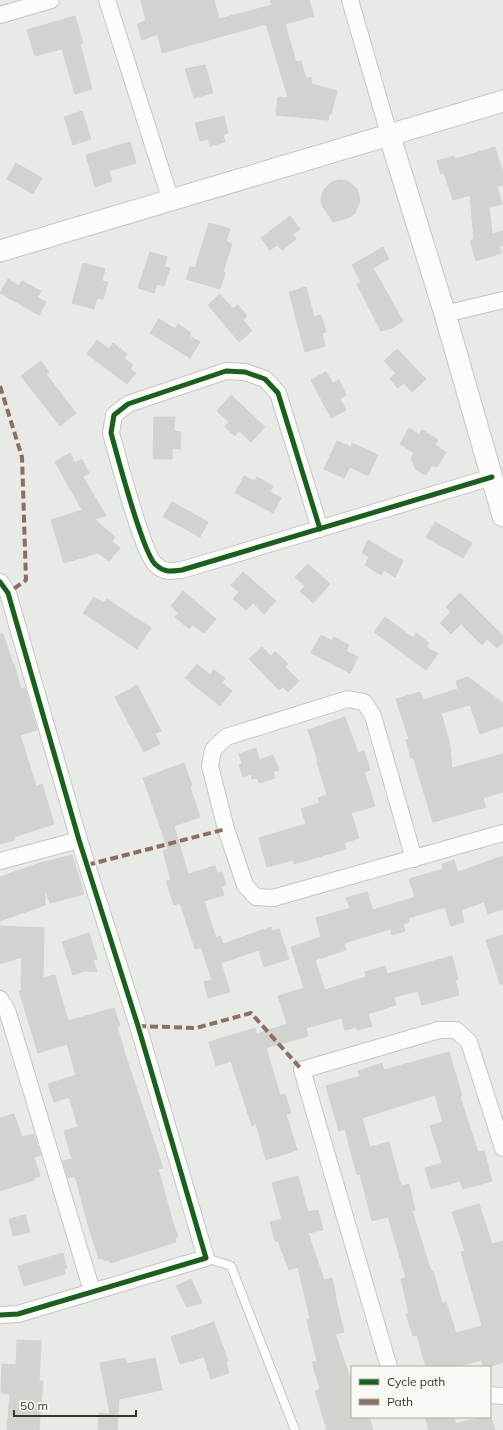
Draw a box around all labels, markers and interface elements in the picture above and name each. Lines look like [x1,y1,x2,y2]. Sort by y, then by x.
legend [351,1366,491,1418]
text: Cycle path [387,1374,445,1389]
scale bar [14,1392,136,1418]
text: Path [387,1394,413,1409]
text: 50 m [20,1398,48,1413]

